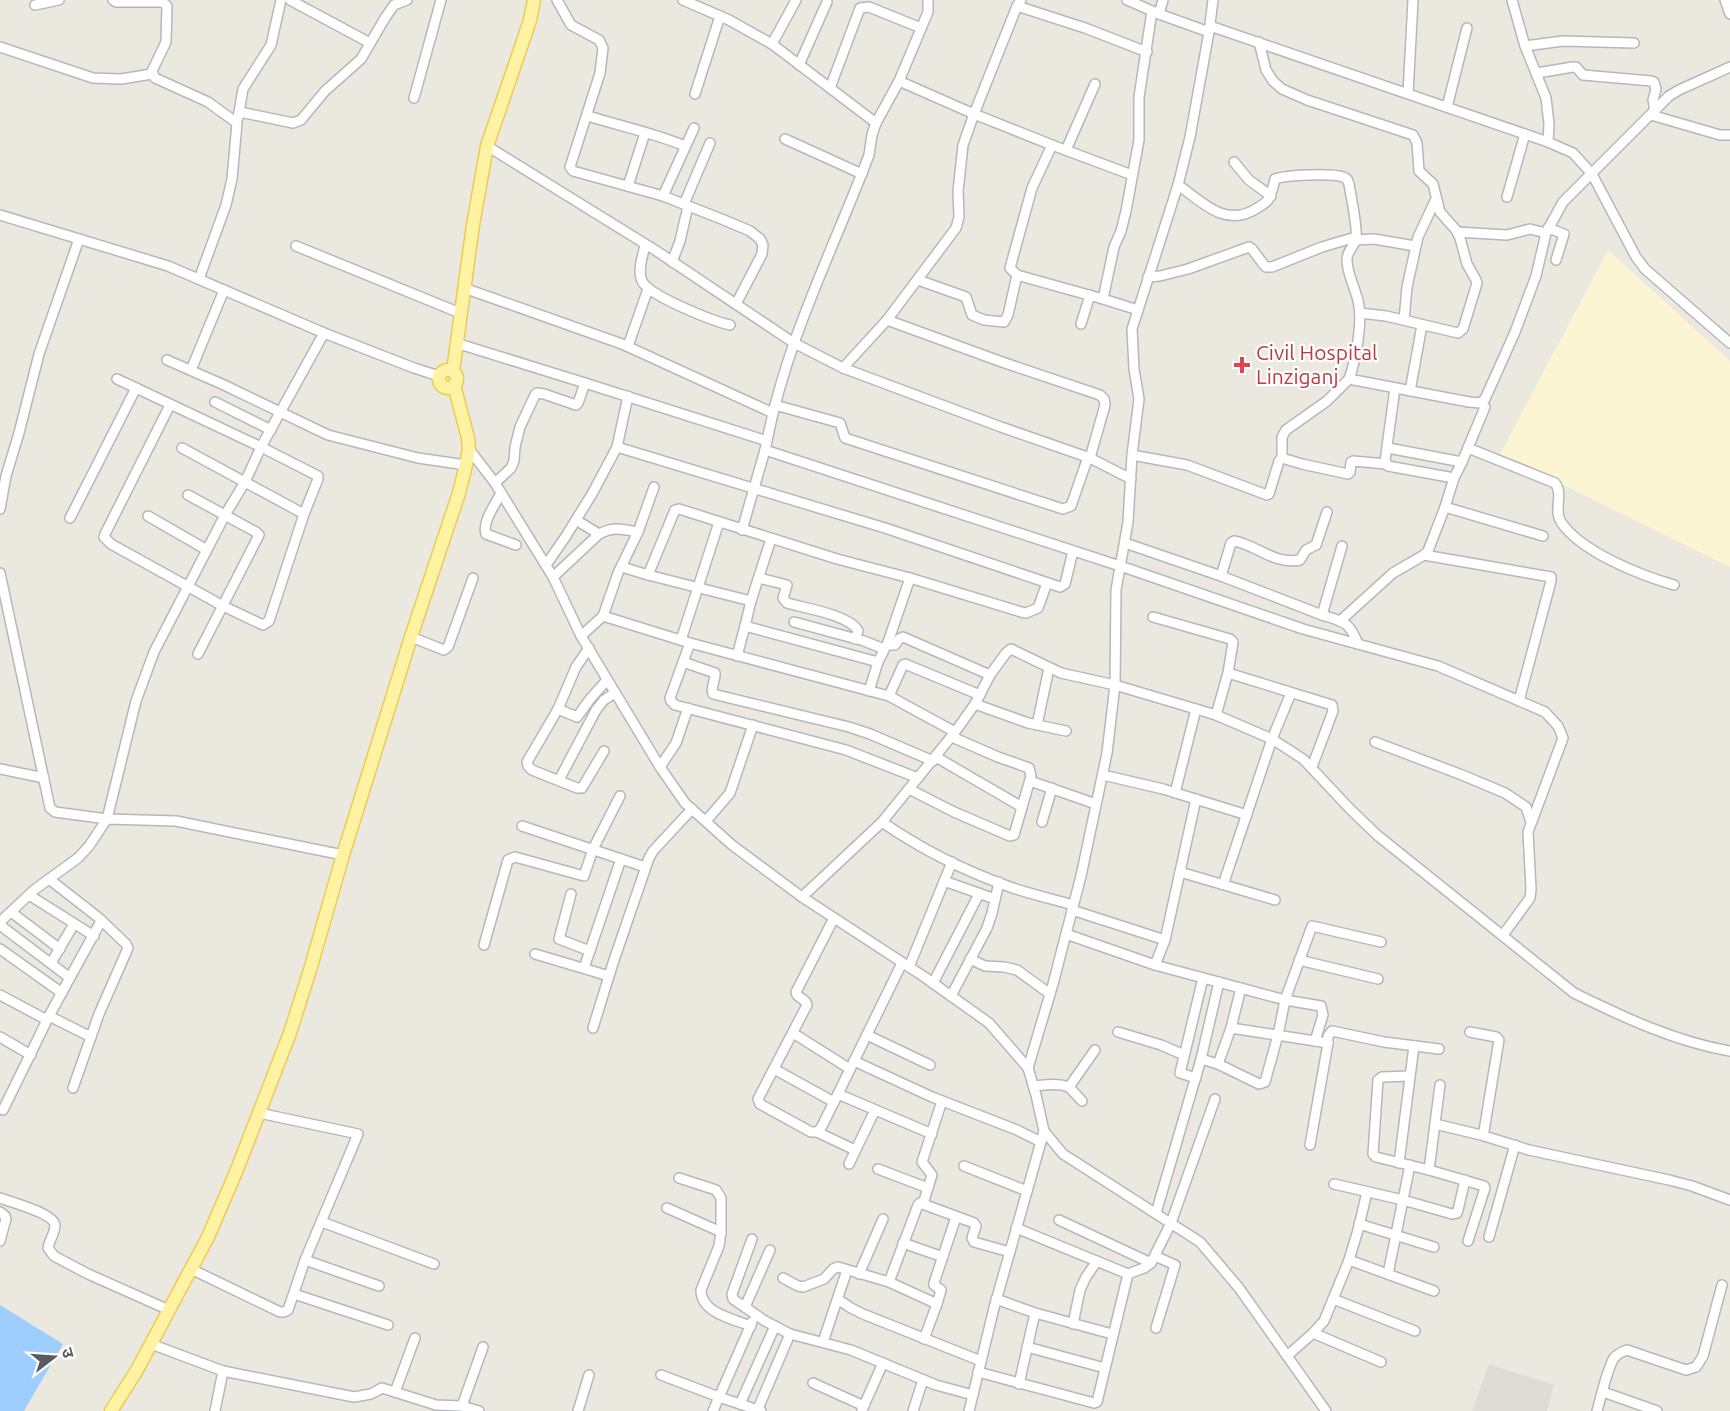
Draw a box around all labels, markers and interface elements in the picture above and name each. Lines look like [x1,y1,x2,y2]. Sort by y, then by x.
place label: Civil Hospital Linziganj [1256,340,1378,388]
marker: Civil Hospital Linziganj [1233,356,1251,374]
north arrow [24,1327,84,1387]
text: उ [58,1346,79,1360]

